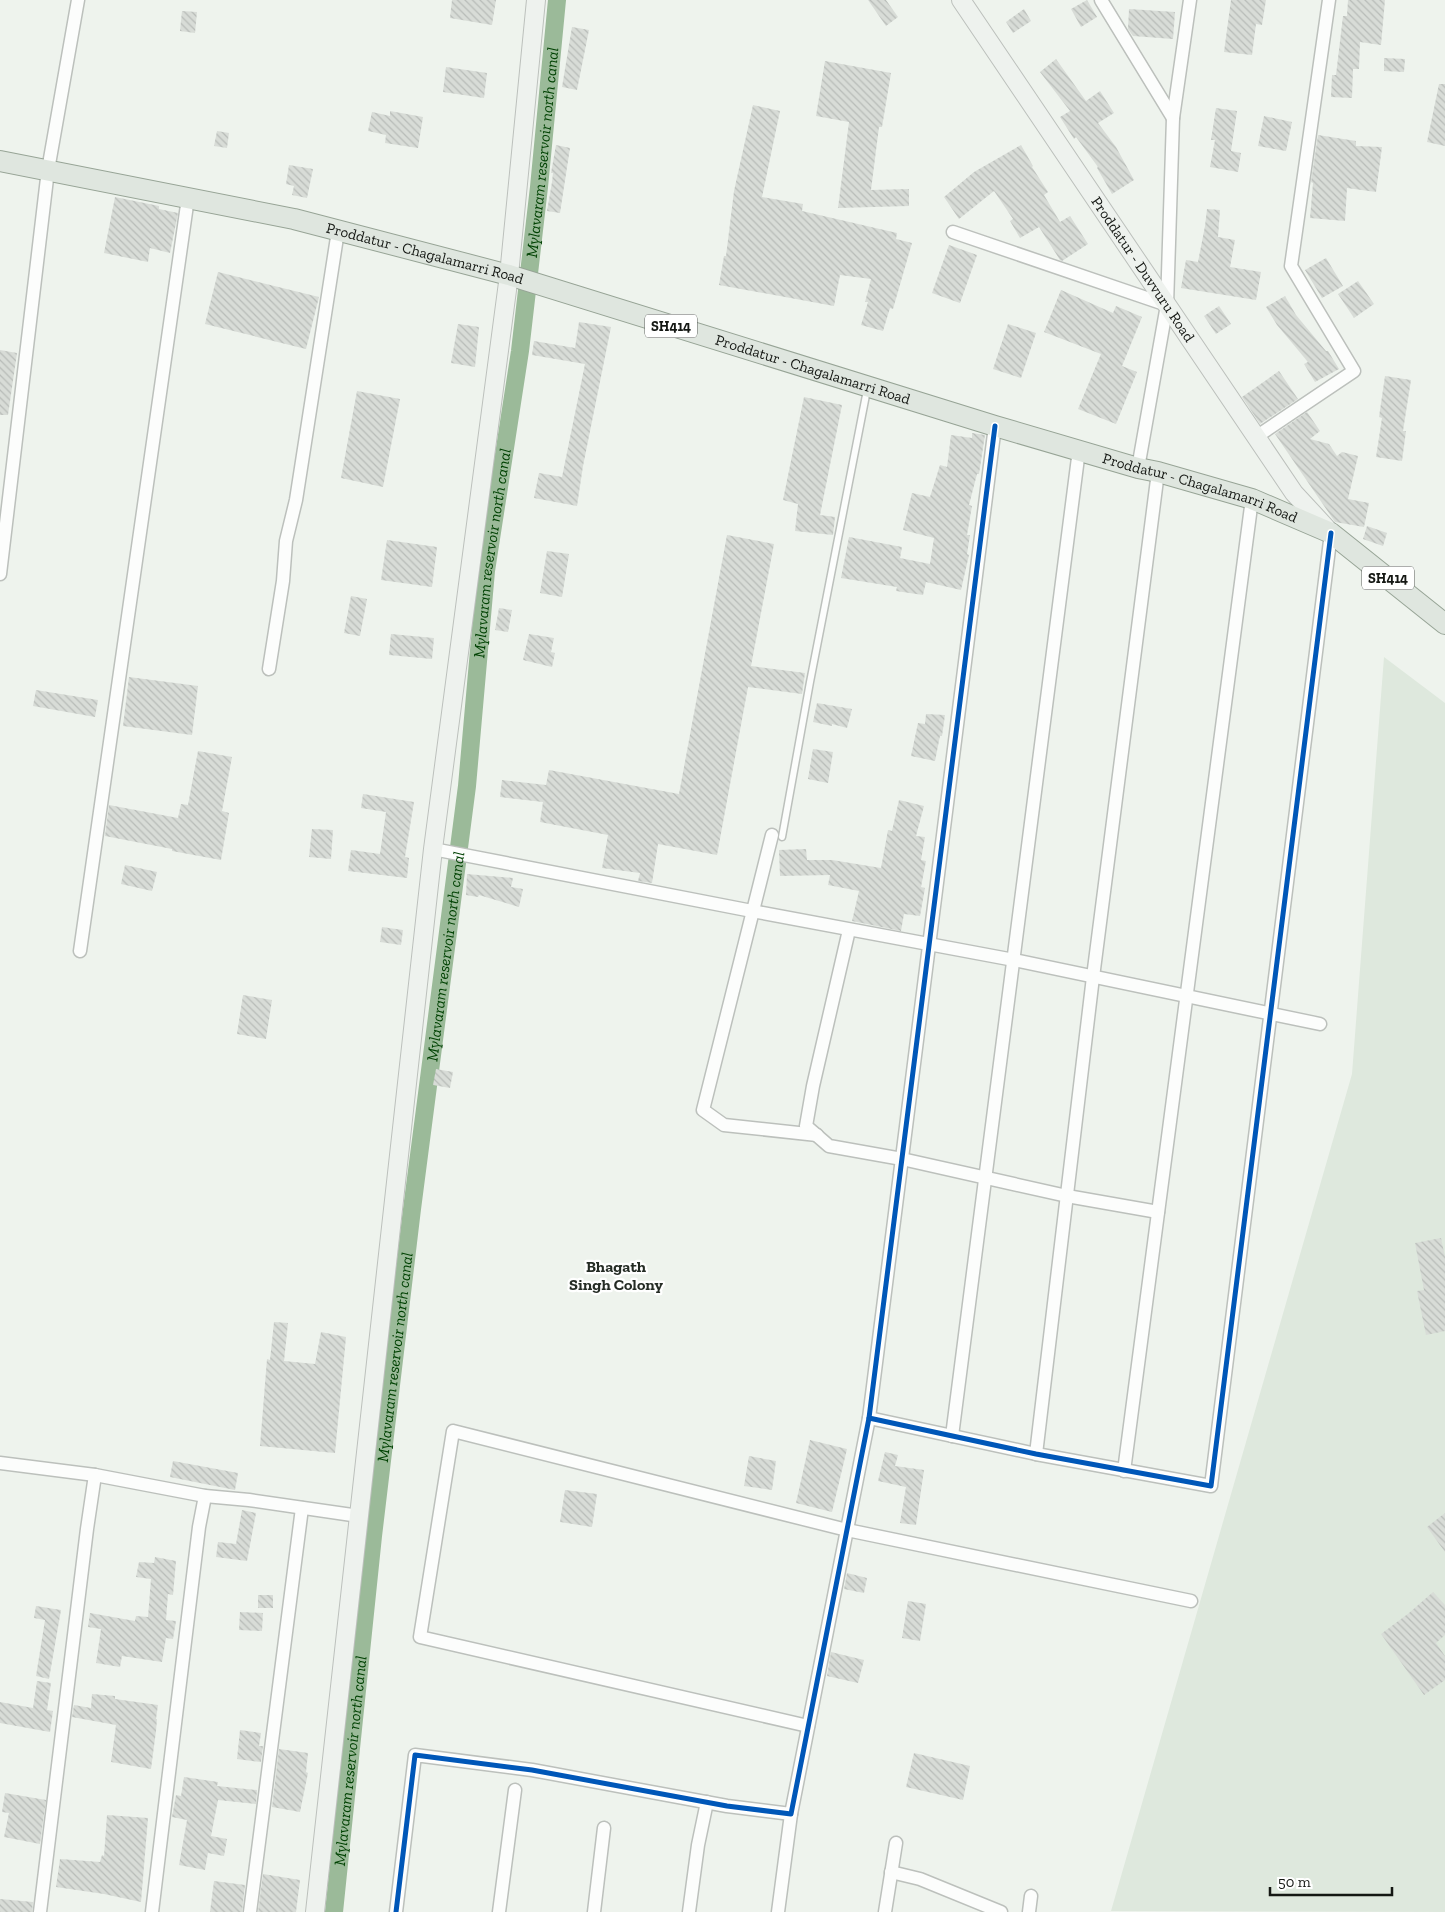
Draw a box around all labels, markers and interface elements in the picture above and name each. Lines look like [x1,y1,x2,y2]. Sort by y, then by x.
water label: Mylavaram reservoir north canal [522,46,562,259]
street label: Proddatur - Duvvuru Road [1087,193,1199,346]
street label: Proddatur - Chagalamarri Road [324,219,527,288]
road number: SH414 [645,314,697,338]
street label: Proddatur - Chagalamarri Road [713,331,913,408]
water label: Mylavaram reservoir north canal [469,447,515,659]
street label: Proddatur - Chagalamarri Road [1100,449,1301,527]
road number: SH414 [1362,566,1414,590]
water label: Mylavaram reservoir north canal [422,850,468,1062]
water label: Mylavaram reservoir north canal [373,1251,417,1463]
district label: Bhagath Singh Colony [569,1257,663,1294]
water label: Mylavaram reservoir north canal [330,1655,371,1867]
scale bar [1270,1864,1392,1896]
text: 50 m [1278,1873,1311,1891]

